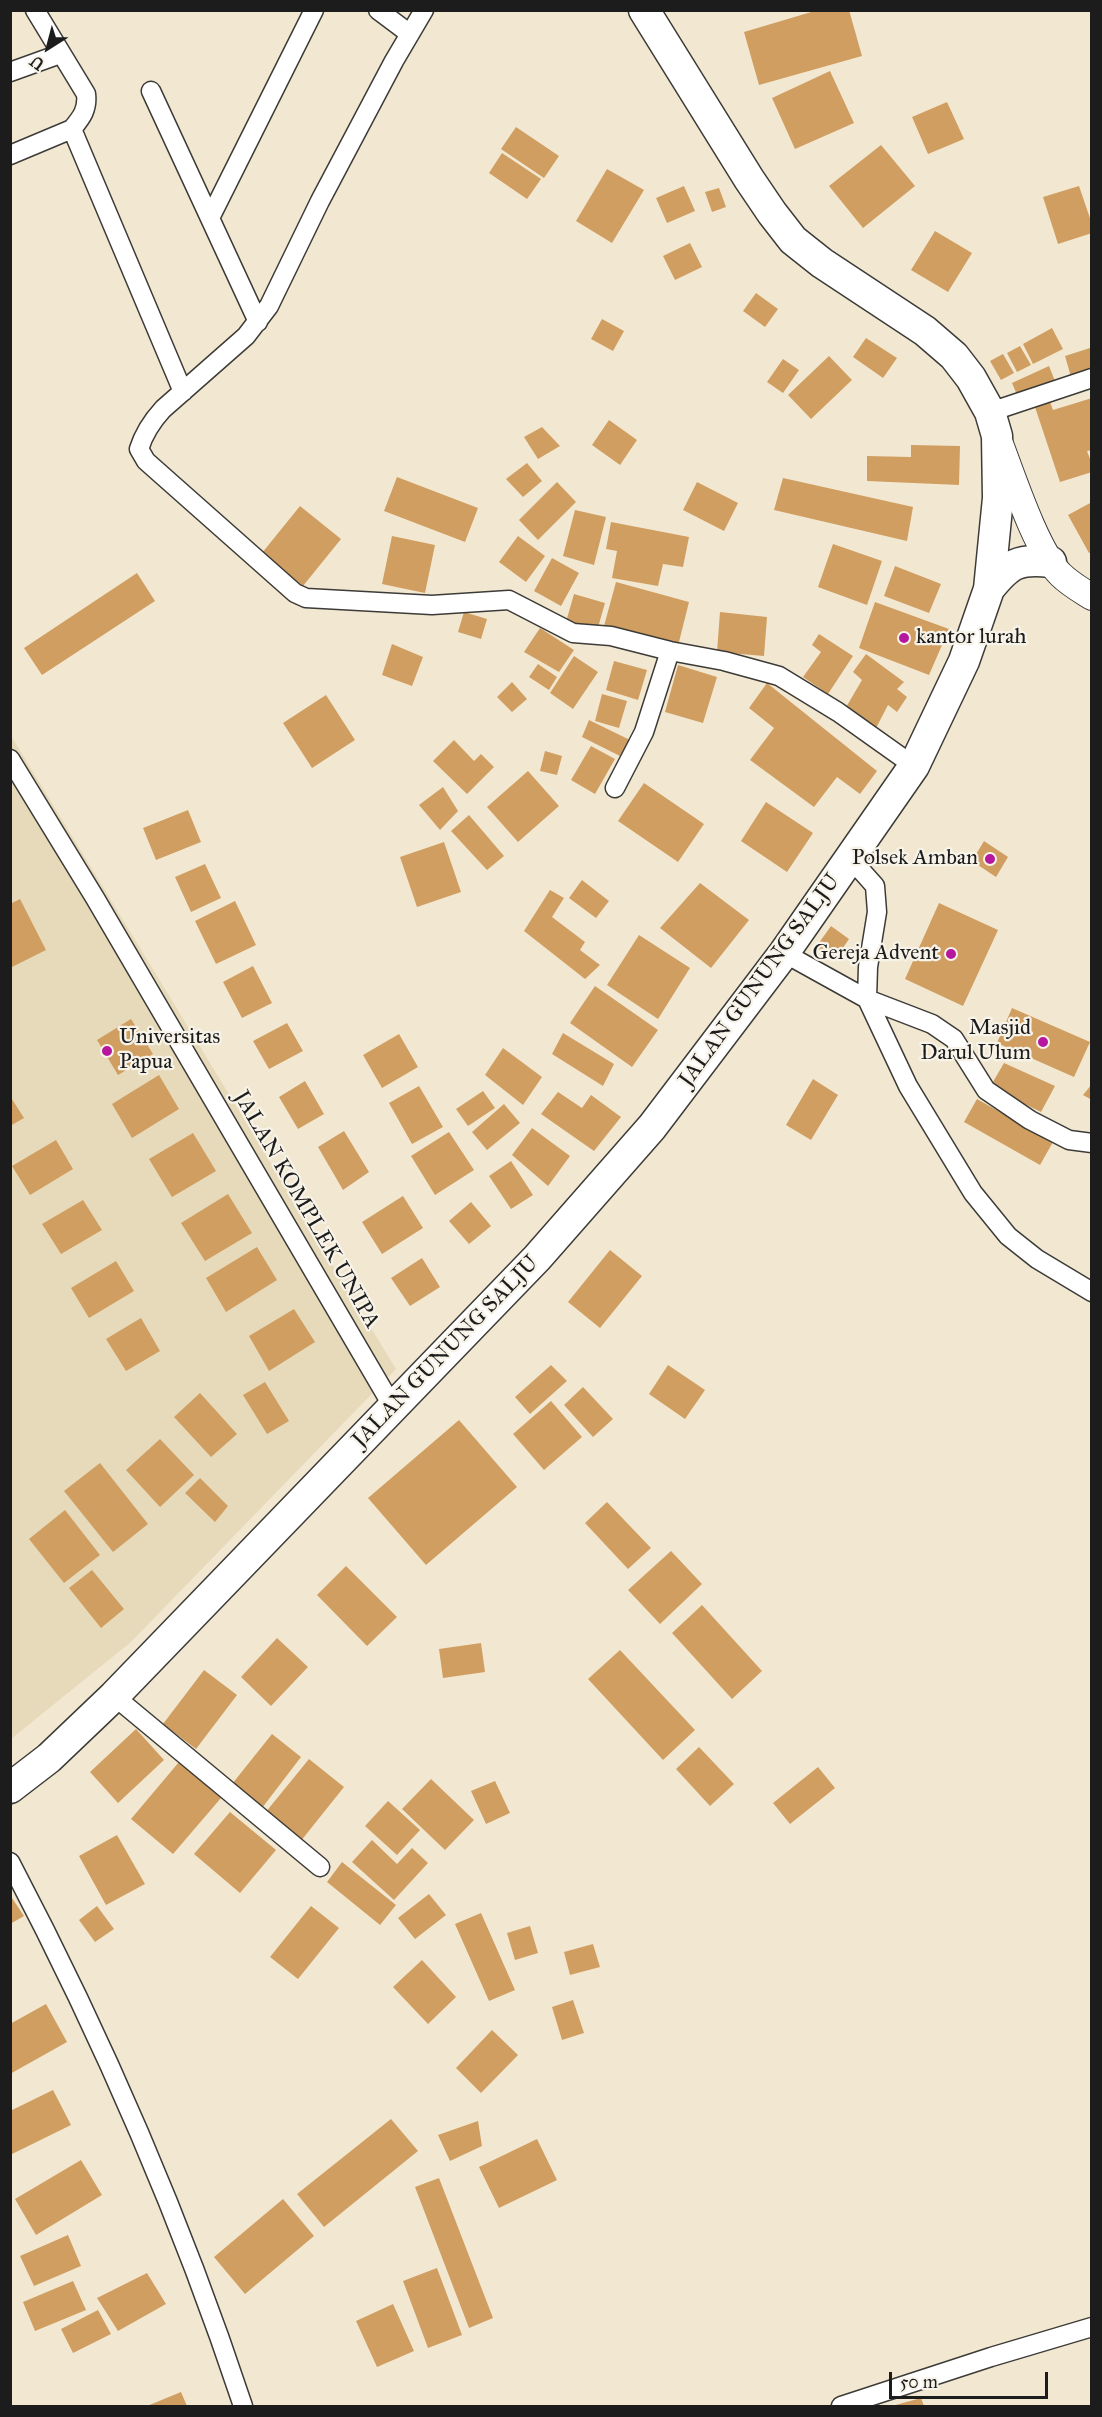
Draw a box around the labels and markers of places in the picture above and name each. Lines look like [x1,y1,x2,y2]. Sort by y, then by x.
place label: kantor lurah [916,625,1027,651]
marker: kantor lurah [897,631,911,645]
place label: Polsek Amban [852,846,978,872]
marker: Polsek Amban [983,852,997,866]
place label: Gereja Advent [812,941,939,967]
marker: Gereja Advent [944,947,958,961]
place label: Masjid Darul Ulum [920,1016,1031,1068]
place label: Universitas Papua [119,1025,220,1076]
marker: Masjid Darul Ulum [1036,1035,1050,1049]
marker: Universitas Papua [100,1044,114,1058]

